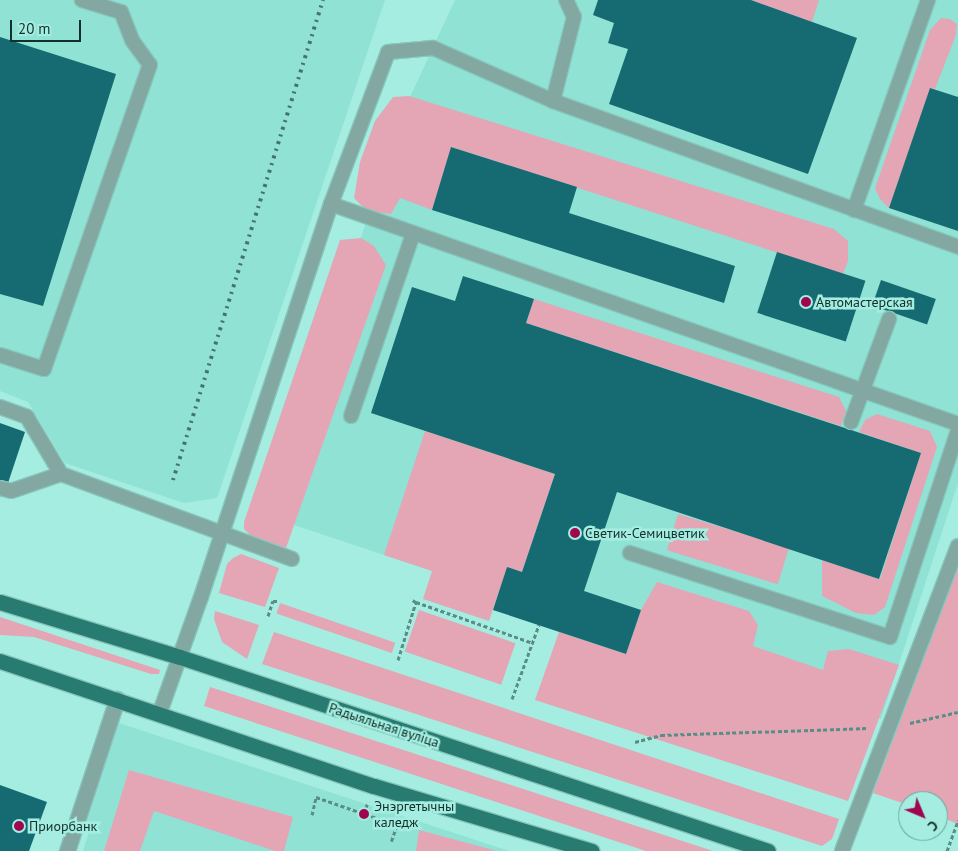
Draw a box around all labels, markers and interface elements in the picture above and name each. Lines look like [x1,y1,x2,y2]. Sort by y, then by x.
scale bar [12,10,84,42]
text: 20 m [18,19,51,38]
place label: Автомастерская [816,294,913,310]
marker: Автомастерская [800,296,812,308]
place label: Светик-Семицветик [585,525,705,541]
marker: Светик-Семицветик [569,527,581,539]
street label: Радыяльная вуліца [327,699,441,751]
north arrow [898,791,948,841]
place label: Энэргетычны каледж [374,798,454,830]
marker: Энэргетычны каледж [358,808,370,820]
text: С [924,817,942,835]
place label: Приорбанк [29,818,97,834]
marker: Приорбанк [13,820,25,832]

